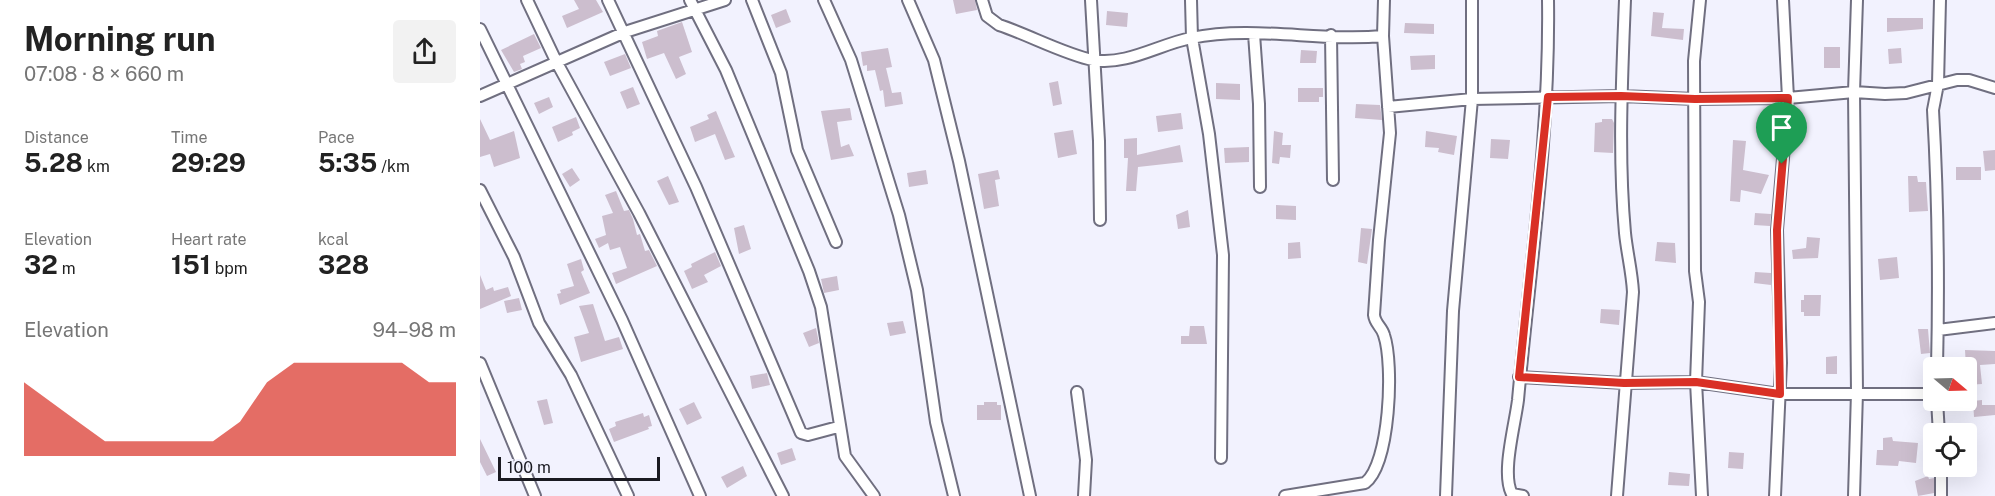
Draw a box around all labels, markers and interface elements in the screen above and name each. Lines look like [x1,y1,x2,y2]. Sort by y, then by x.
text: Morning run [24,20,216,58]
button: share [393,20,456,83]
text: 07:08 · 8 × 660 m [24,62,184,86]
pin [1756,102,1807,164]
icon: arrive [1765,111,1798,144]
text: Distance [24,128,89,147]
text: Time [171,128,207,147]
text: Pace [318,128,355,147]
text: 5.28 [24,147,83,178]
text: 29:29 [171,147,246,178]
text: 5:35 [318,147,377,178]
text: km [83,157,110,176]
text: /km [377,157,410,176]
text: Elevation [24,230,92,249]
text: Heart rate [171,230,247,249]
text: kcal [318,230,349,249]
text: 32 [24,249,58,280]
text: 151 [171,249,211,280]
text: 328 [318,249,369,280]
text: m [58,259,76,278]
text: bpm [211,259,248,278]
text: Elevation [24,318,109,342]
text: 94–98 m [372,318,456,342]
north arrow [1923,357,1977,411]
map controls [1923,357,1977,477]
button: locate [1923,423,1977,477]
scale bar [498,454,660,482]
text: 100 m [507,458,551,477]

